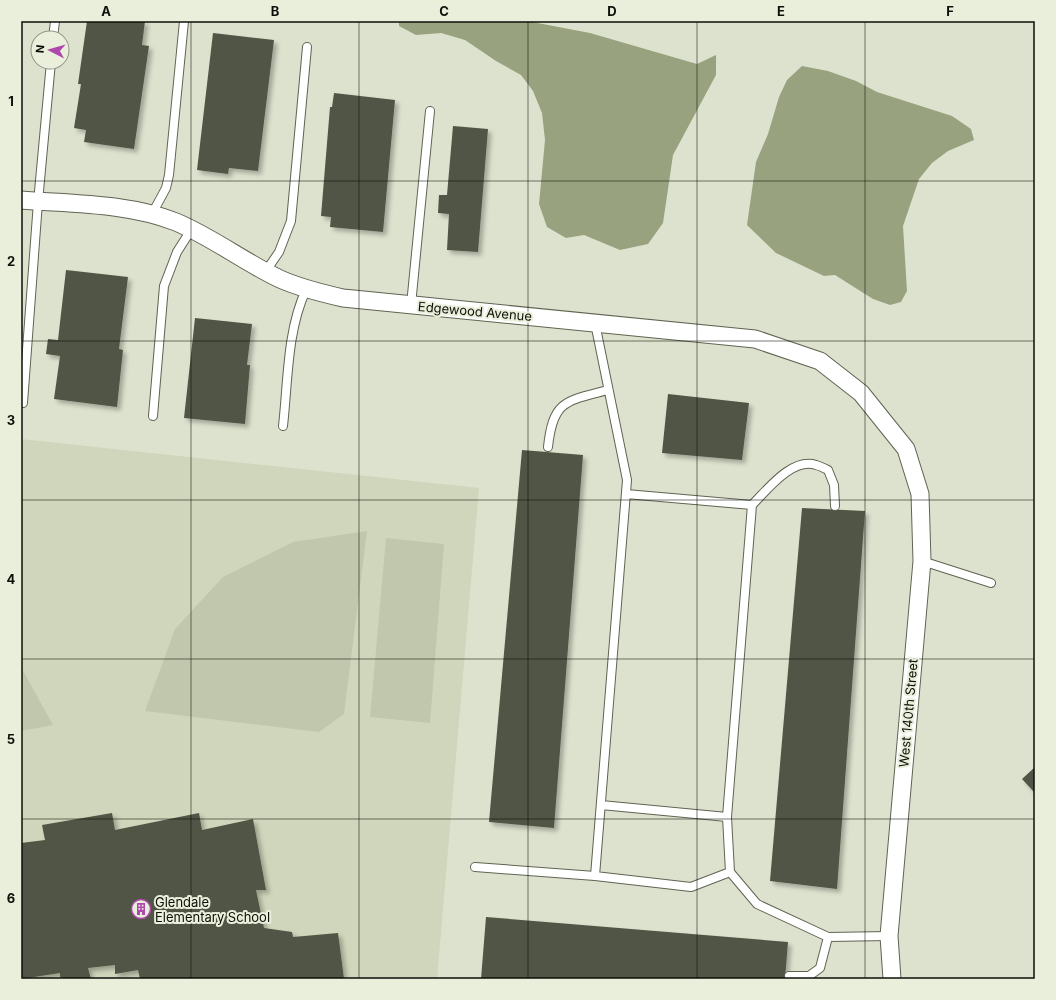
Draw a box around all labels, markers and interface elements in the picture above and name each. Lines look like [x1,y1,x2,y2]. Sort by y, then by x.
text: A [101,3,111,19]
text: B [271,3,280,19]
text: C [439,3,449,19]
text: D [607,3,617,19]
text: E [777,3,785,19]
text: F [946,3,954,19]
north arrow [30,30,70,70]
text: N [33,44,47,54]
text: 1 [8,93,14,109]
text: 2 [7,253,15,269]
street label: Edgewood Avenue [417,298,533,324]
text: 3 [7,412,15,428]
text: 4 [7,571,16,587]
street label: West 140th Street [895,658,921,768]
text: 5 [7,731,15,747]
text: 6 [7,890,15,906]
place label: Glendale Elementary School [155,894,270,925]
building icon: Glendale Elementary School [130,898,152,920]

